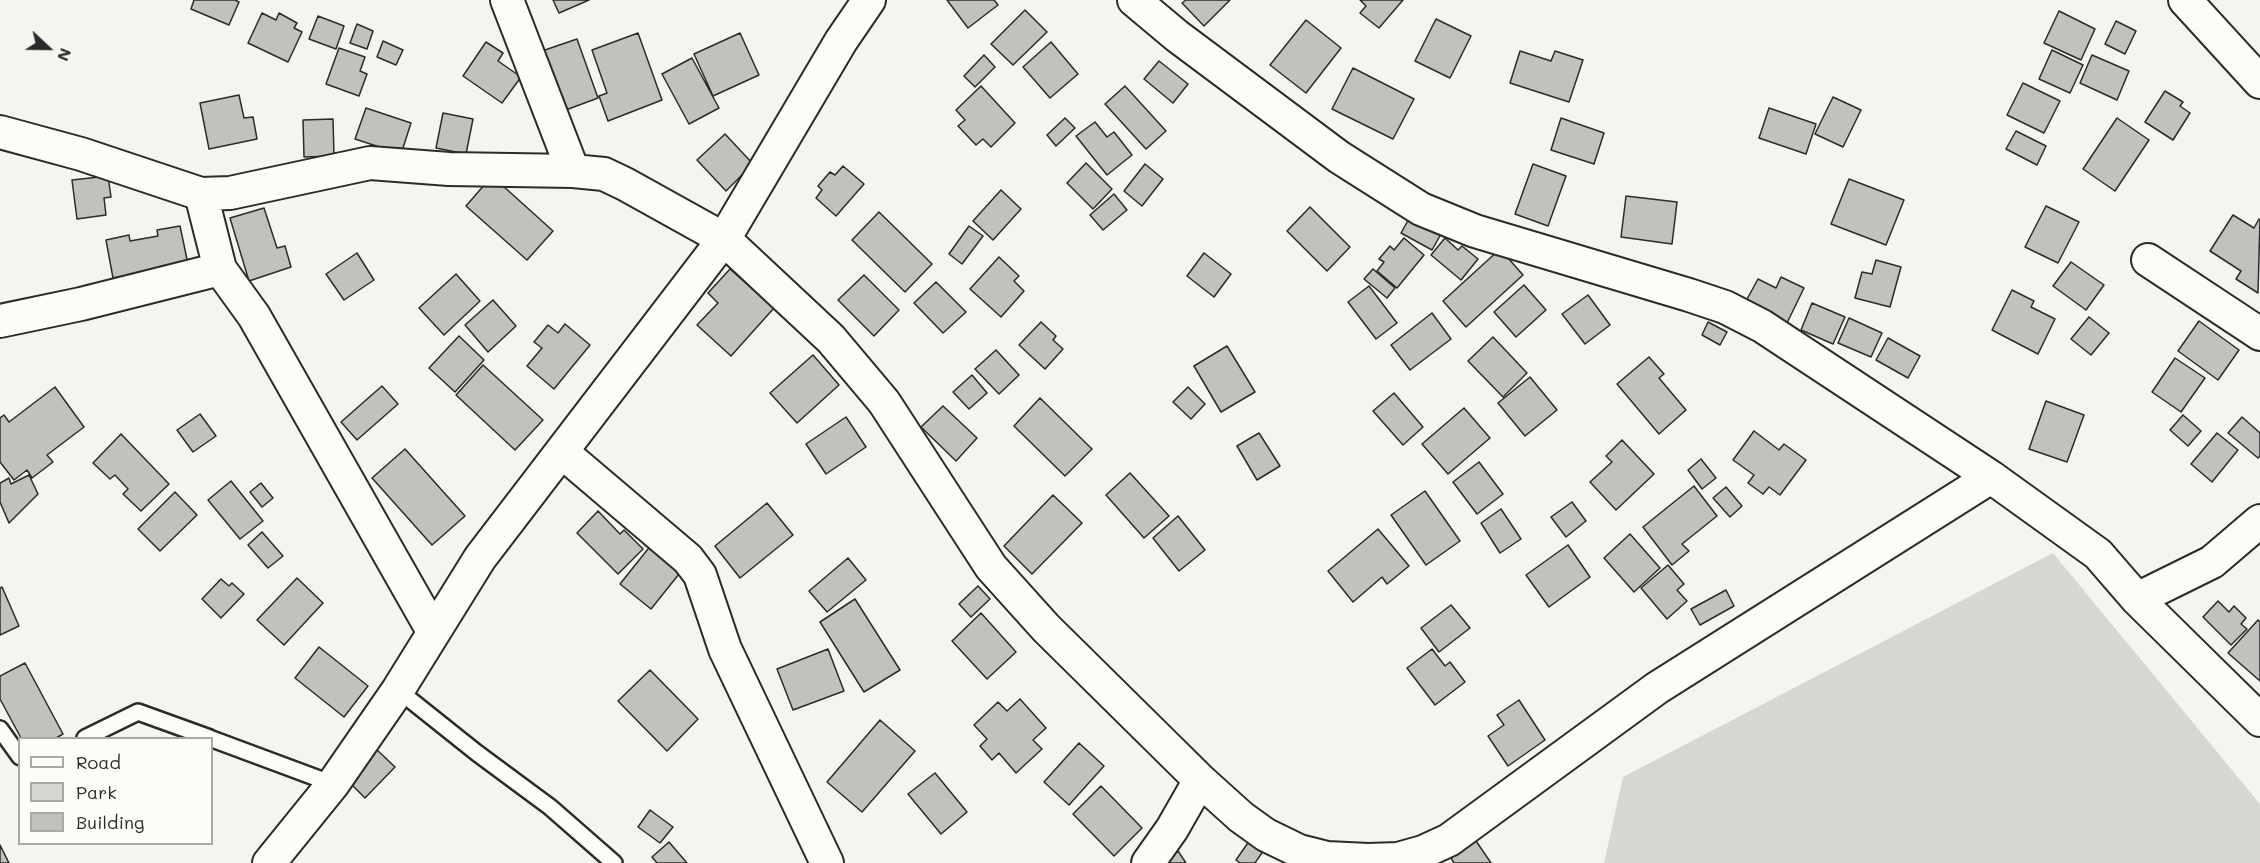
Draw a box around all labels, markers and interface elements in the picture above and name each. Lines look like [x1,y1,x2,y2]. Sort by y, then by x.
north arrow [18,18,78,78]
text: N [53,45,77,64]
legend [18,737,213,845]
text: Road [76,750,121,774]
text: Park [76,780,117,804]
text: Building [76,810,144,834]

